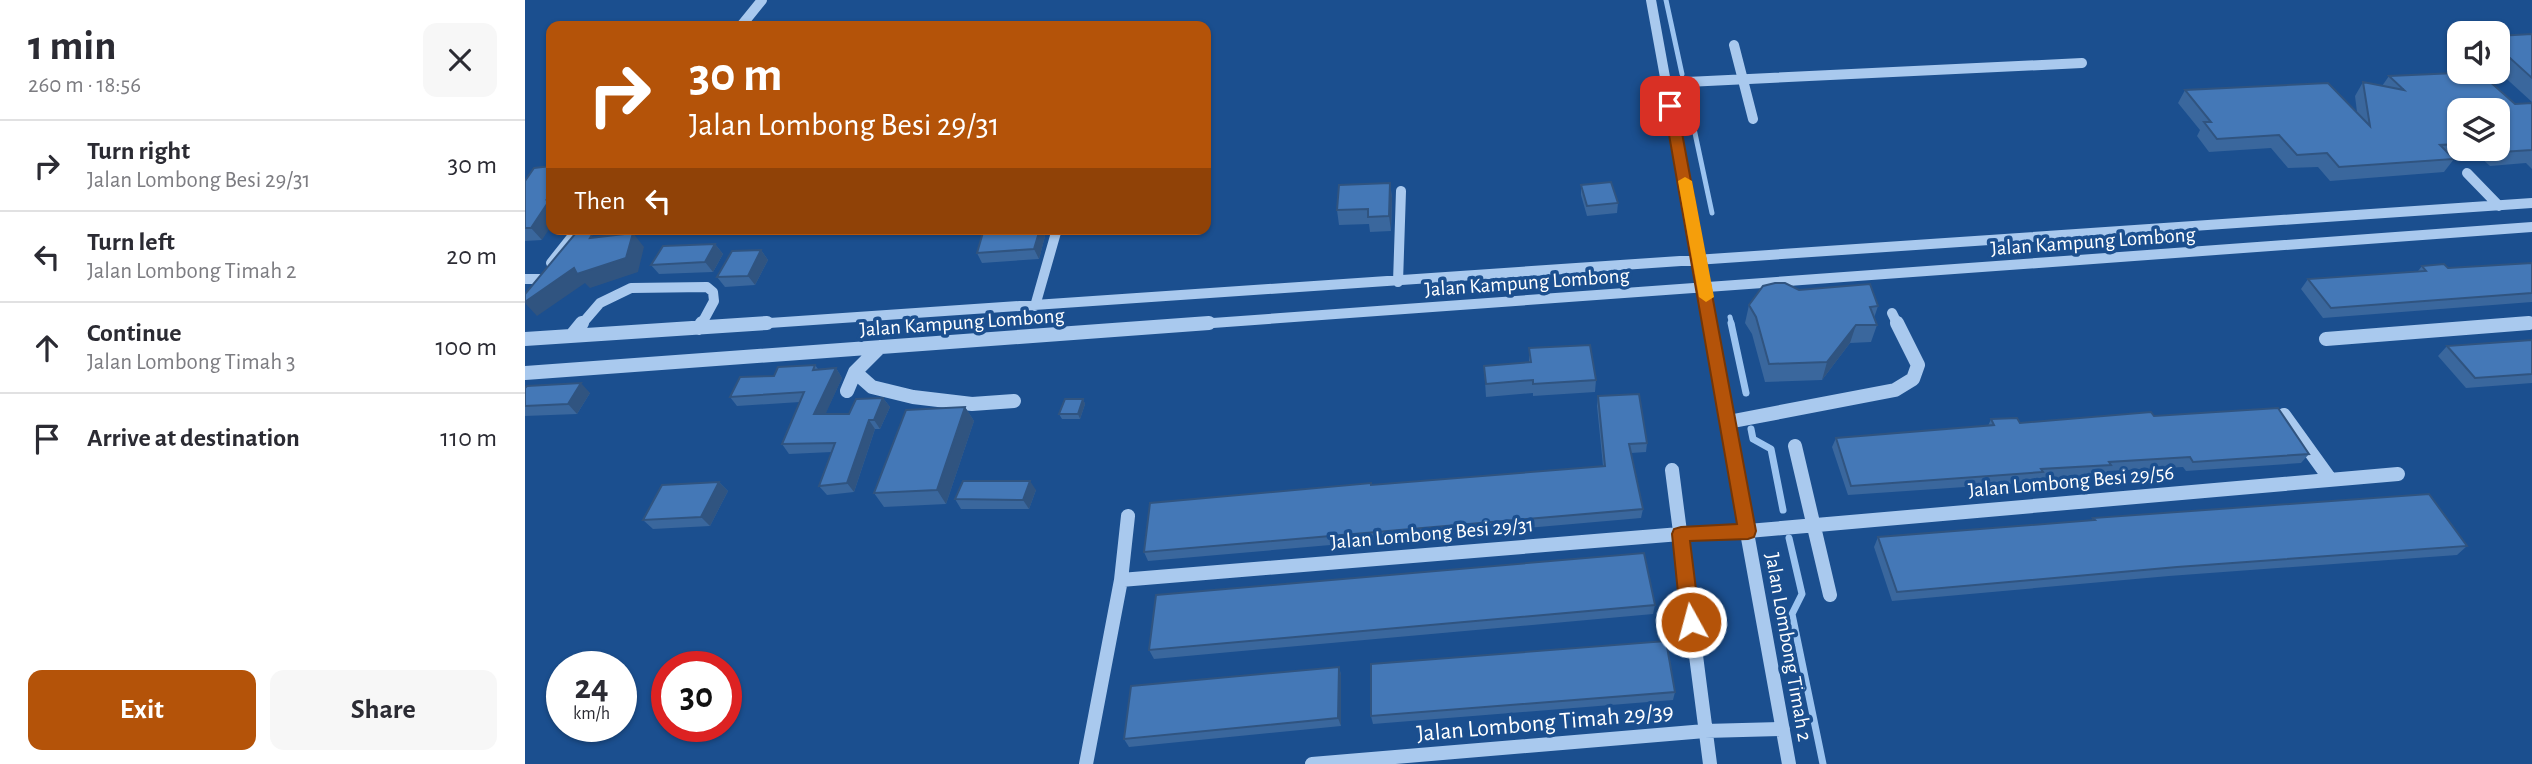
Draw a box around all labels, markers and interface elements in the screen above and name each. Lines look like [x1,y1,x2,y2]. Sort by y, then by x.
map controls [2447,21,2510,161]
button: sound [2447,21,2510,84]
button: close [423,23,497,97]
text: 1 min [28,25,117,67]
icon: right [574,49,665,140]
text: 30 m [689,51,783,100]
text: 260 m · 18:56 [28,74,141,97]
pin [1640,76,1700,136]
icon: arrive [1651,87,1689,125]
button: layers [2447,98,2510,161]
text: Jalan Lombong Besi 29/31 [689,109,1000,141]
text: Turn right [87,138,190,164]
icon: right [28,147,66,185]
text: 30 m [447,152,497,178]
text: Jalan Lombong Besi 29/31 [87,169,310,192]
icon: left [639,182,677,220]
text: Then [574,188,625,214]
street label: Jalan Kampung Lombong [1990,224,2197,259]
text: Turn left [87,229,175,255]
icon: left [28,238,66,276]
text: 20 m [446,243,497,269]
text: Jalan Lombong Timah 2 [87,260,297,283]
street label: Jalan Kampung Lombong [1424,265,1631,300]
street label: Jalan Kampung Lombong [859,305,1066,340]
text: Continue [87,320,182,346]
icon: ahead [28,329,66,367]
text: 100 m [436,334,497,360]
text: Jalan Lombong Timah 3 [87,351,296,374]
icon: arrive [28,420,66,458]
text: Arrive at destination [87,425,300,451]
text: 110 m [440,425,497,451]
street label: Jalan Lombong Besi 29/56 [1967,462,2175,501]
street label: Jalan Lombong Besi 29/31 [1330,514,1535,553]
street label: Jalan Lombong Timah 2 [1762,551,1815,743]
position arrow [1654,585,1728,659]
speed limit sign: 30 [651,651,742,742]
button: Exit [28,670,256,750]
button: Share [270,670,497,750]
text: 24 [574,670,609,705]
street label: Jalan Lombong Timah 29/39 [1416,700,1675,746]
text: km/h [573,705,610,723]

